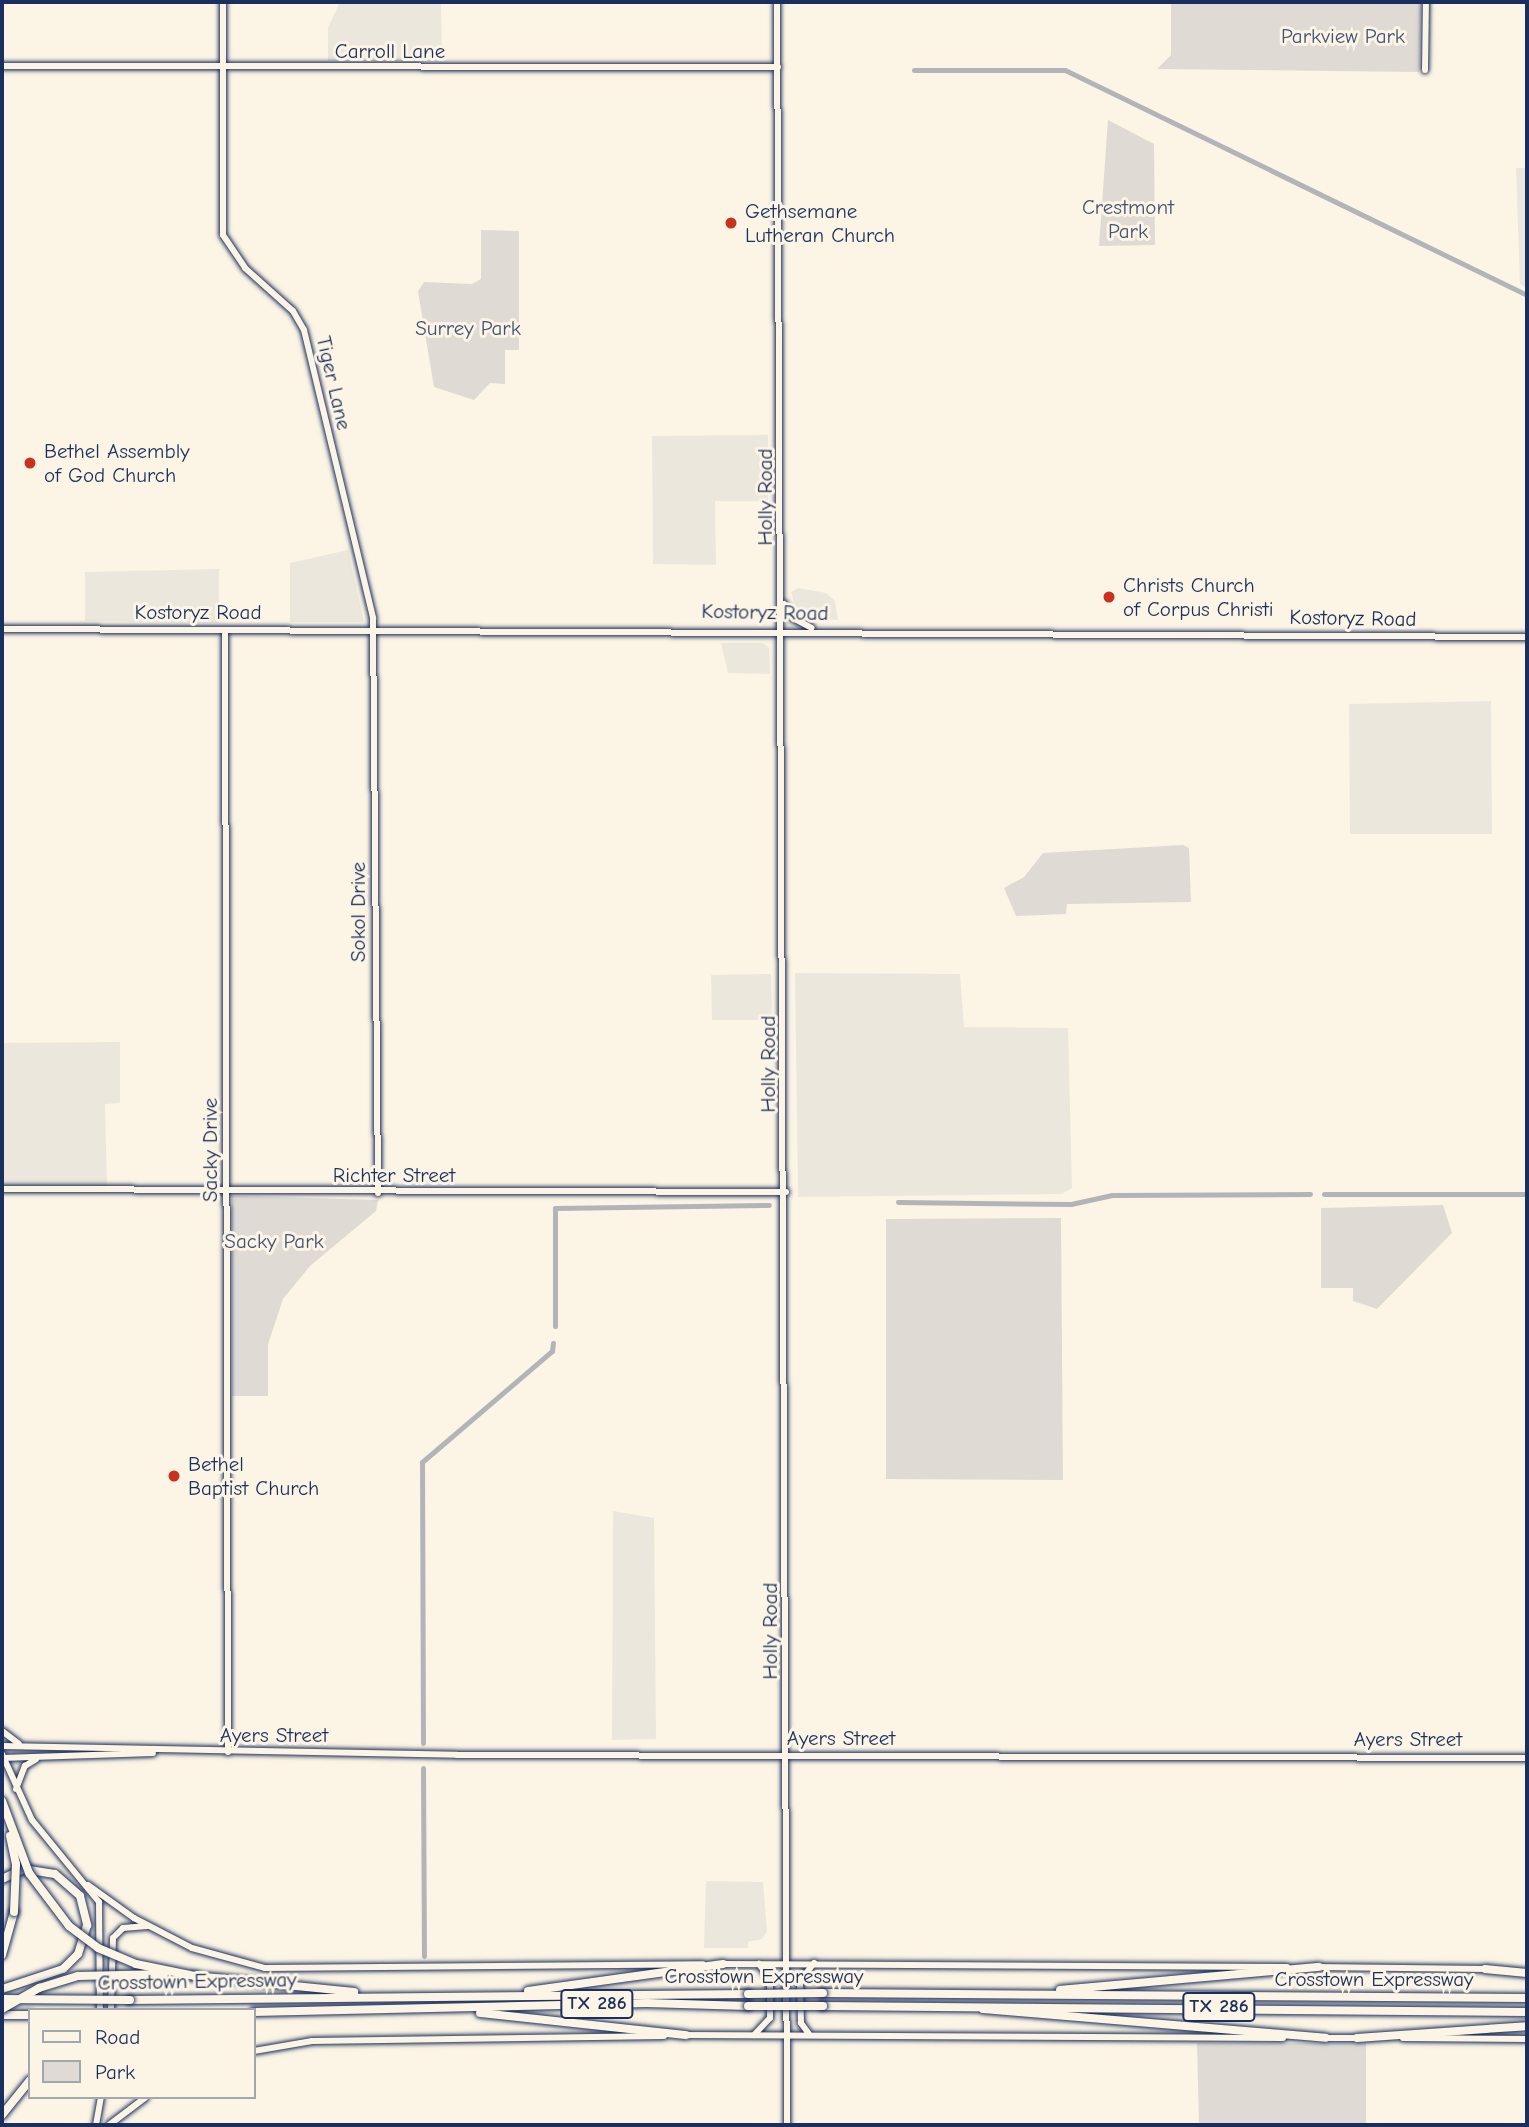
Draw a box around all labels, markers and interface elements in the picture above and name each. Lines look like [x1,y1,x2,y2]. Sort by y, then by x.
park label: Parkview Park [1281,23,1405,49]
street label: Carroll Lane [335,38,445,64]
park label: Crestmont Park [1082,194,1174,244]
place label: Gethsemane Lutheran Church [745,198,895,248]
marker: Gethsemane Lutheran Church [723,215,739,231]
park label: Surrey Park [415,315,521,341]
street label: Tiger Lane [311,333,357,433]
place label: Bethel Assembly of God Church [44,438,190,488]
street label: Holly Road [752,448,778,546]
marker: Bethel Assembly of God Church [22,455,38,471]
place label: Christs Church of Corpus Christi [1123,572,1274,622]
marker: Christs Church of Corpus Christi [1101,589,1117,605]
street label: Kostoryz Road [701,598,829,626]
street label: Kostoryz Road [134,599,262,625]
street label: Kostoryz Road [1289,604,1417,632]
street label: Sokol Drive [345,862,371,962]
street label: Holly Road [755,1015,781,1113]
street label: Sacky Drive [197,1098,223,1202]
street label: Richter Street [333,1162,455,1188]
park label: Sacky Park [224,1228,324,1254]
place label: Bethel Baptist Church [188,1451,319,1501]
marker: Bethel Baptist Church [166,1468,182,1484]
street label: Holly Road [757,1582,783,1680]
street label: Ayers Street [220,1722,328,1748]
street label: Ayers Street [787,1725,895,1751]
street label: Ayers Street [1354,1726,1462,1752]
street label: Crosstown Expressway [665,1963,863,1989]
street label: Crosstown Expressway [1275,1966,1473,1992]
street label: Crosstown Expressway [97,1967,297,1995]
road number: TX 286 [560,1988,634,2020]
road number: TX 286 [1182,1992,1256,2022]
legend [28,2008,256,2099]
text: Road [95,2025,140,2049]
text: Park [95,2060,135,2084]

